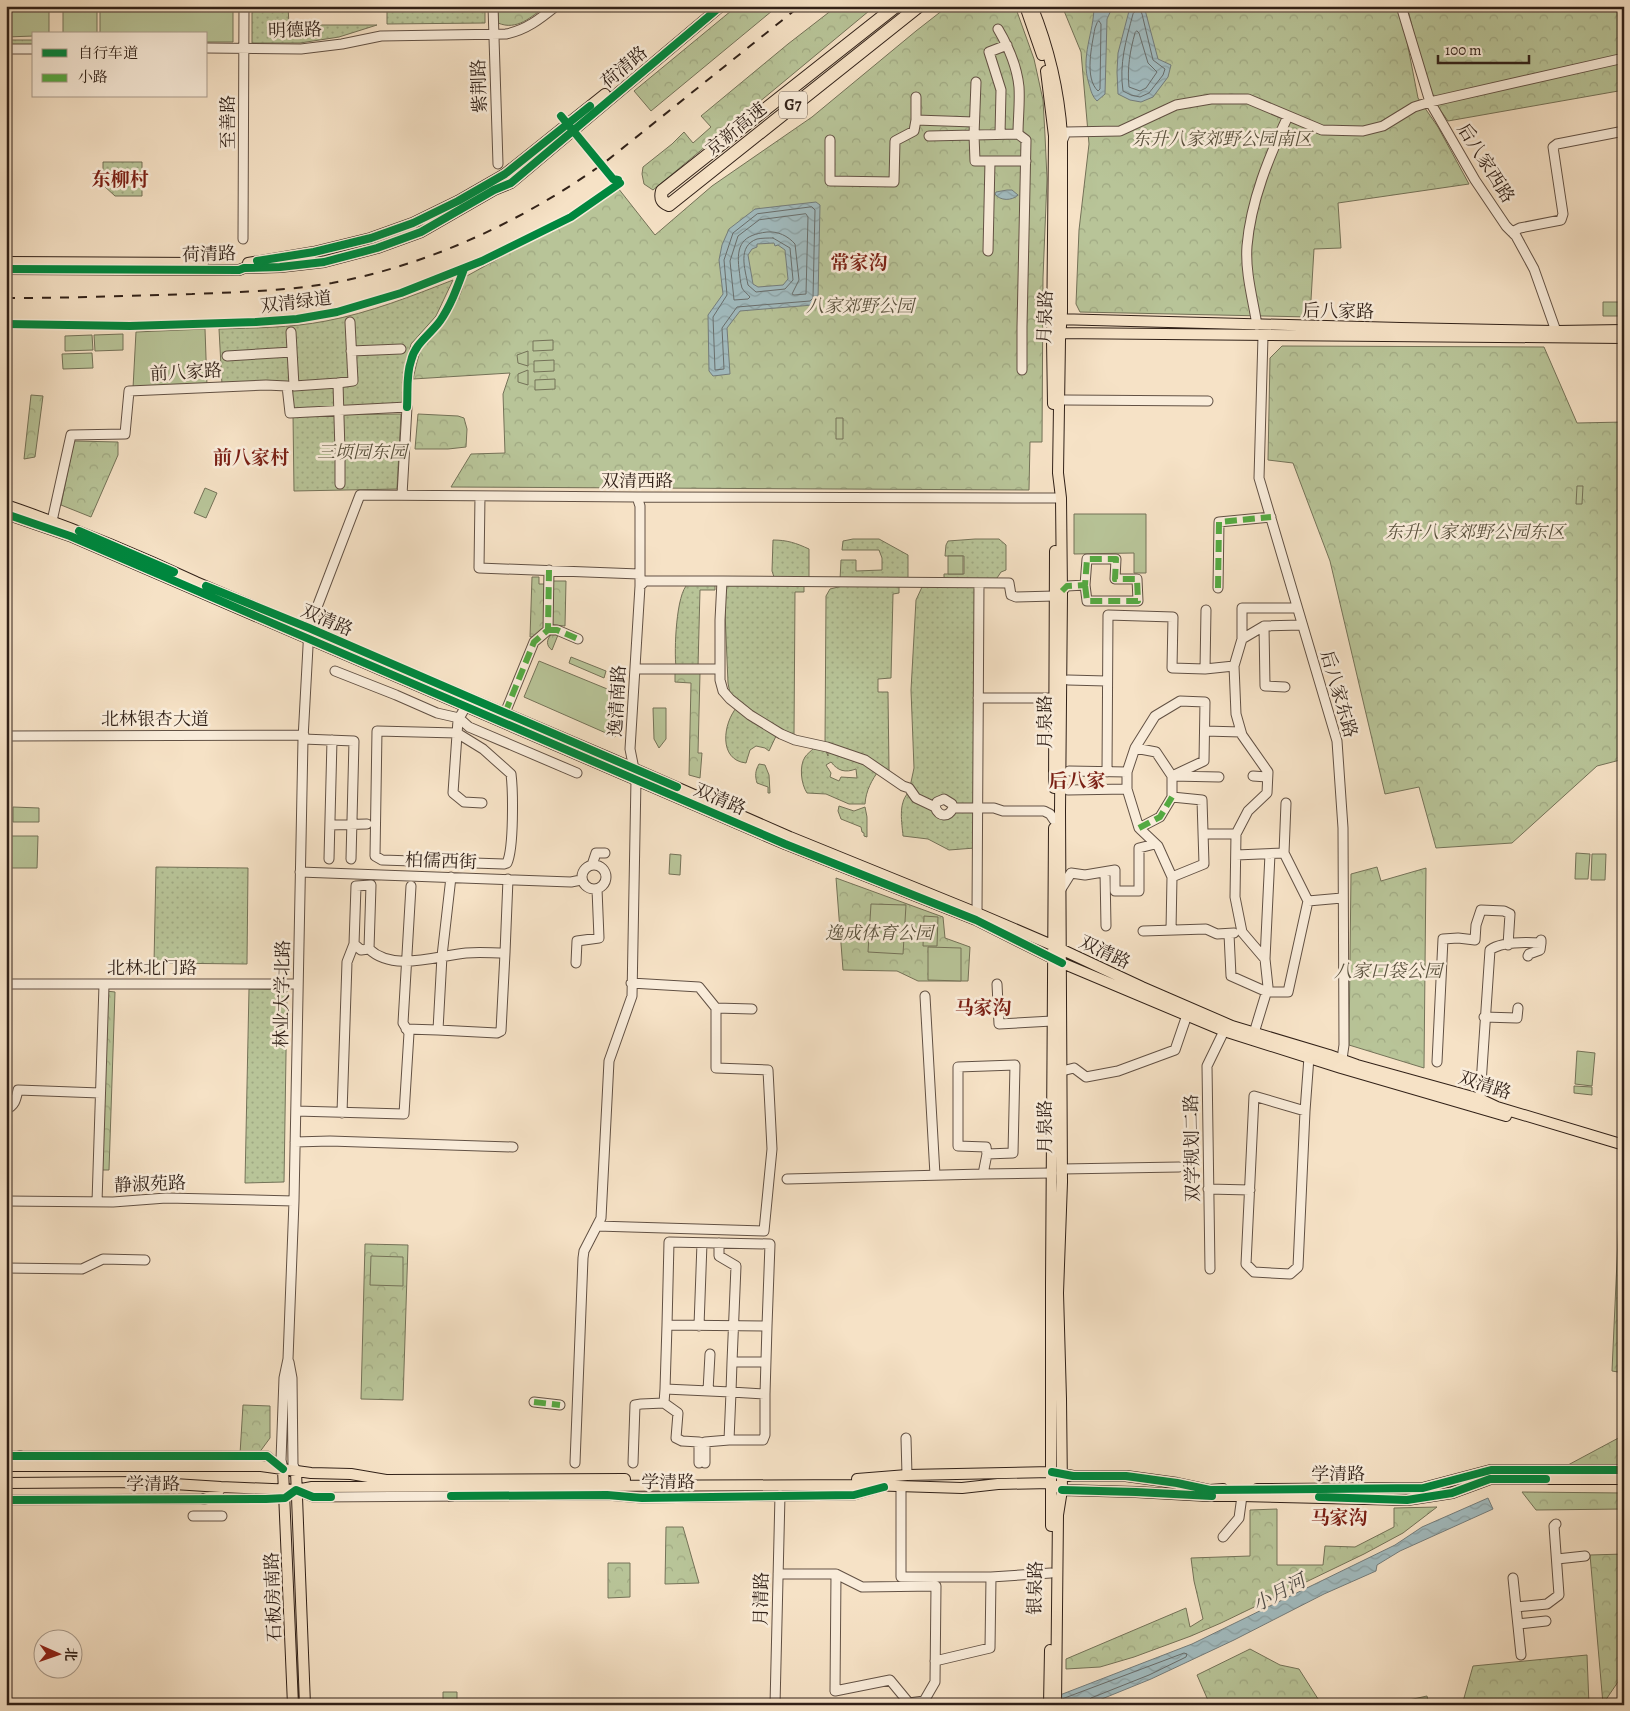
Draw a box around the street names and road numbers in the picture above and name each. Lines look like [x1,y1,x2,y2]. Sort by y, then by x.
street label: 明德路 [268,17,322,43]
street label: 荷清路 [596,40,652,94]
street label: 紫荆路 [466,59,492,113]
road number: G7 [779,92,807,118]
street label: 至善路 [216,95,240,149]
street label: 京新高速 [700,97,772,161]
street label: 后八家西路 [1452,118,1520,208]
street label: 荷清路 [182,241,236,267]
street label: 双清绿道 [259,286,333,318]
street label: 月泉路 [1032,290,1058,344]
street label: 后八家路 [1302,298,1374,324]
street label: 前八家路 [149,358,223,386]
street label: 双清西路 [601,469,673,493]
street label: 双清路 [297,598,357,642]
street label: 后八家东路 [1315,647,1363,741]
street label: 逸清南路 [603,664,631,738]
street label: 月泉路 [1033,695,1057,749]
street label: 北林银杏大道 [101,707,209,731]
street label: 双清路 [690,777,750,821]
street label: 柏儒西街 [405,848,477,874]
street label: 双清路 [1075,930,1135,974]
street label: 林业大学北路 [269,940,295,1048]
street label: 北林北门路 [107,956,197,980]
street label: 双清路 [1456,1065,1514,1105]
street label: 双学规划二路 [1179,1094,1205,1202]
street label: 月泉路 [1033,1100,1057,1154]
street label: 静淑苑路 [114,1171,186,1197]
street label: 学清路 [1311,1462,1365,1486]
street label: 学清路 [641,1470,695,1494]
street label: 学清路 [126,1472,180,1496]
street label: 石板房南路 [259,1552,287,1642]
street label: 银泉路 [1023,1561,1047,1615]
street label: 月清路 [749,1572,773,1626]

